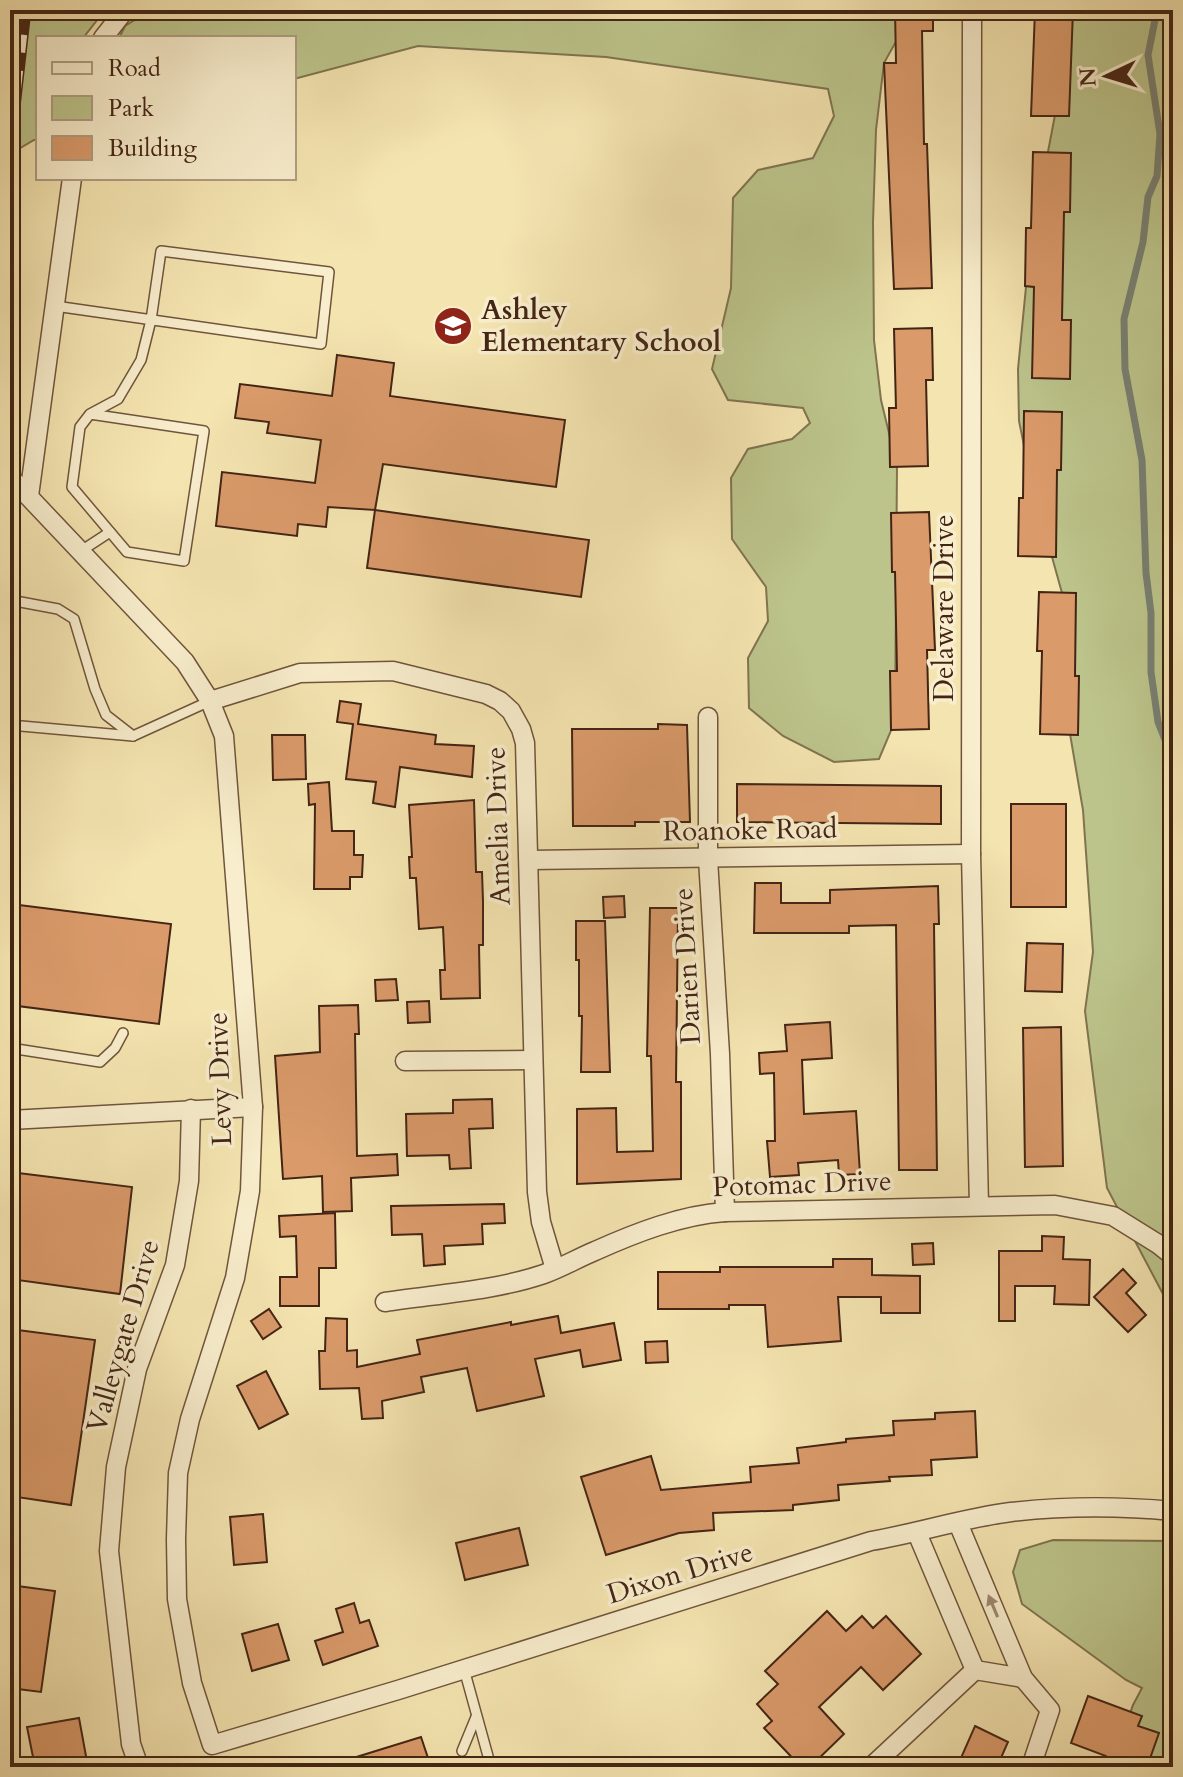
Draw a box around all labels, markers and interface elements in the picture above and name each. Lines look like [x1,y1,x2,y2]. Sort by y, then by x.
legend [36,36,296,180]
north arrow [1067,36,1147,116]
text: Road [108,52,161,85]
text: N [1072,67,1104,88]
text: Park [108,92,154,125]
text: Building [108,132,198,165]
place label: Ashley Elementary School [481,291,721,361]
school or university icon: Ashley Elementary School [432,305,474,347]
street label: Delaware Drive [925,514,963,702]
street label: Amelia Drive [476,746,520,906]
street label: Roanoke Road [662,809,838,851]
street label: Darien Drive [664,887,710,1045]
street label: Levy Drive [199,1011,241,1147]
street label: Potomac Drive [712,1162,892,1206]
street label: Valleygate Drive [77,1235,169,1437]
street label: Dixon Drive [602,1533,758,1613]
one-way arrow [986,1594,999,1618]

